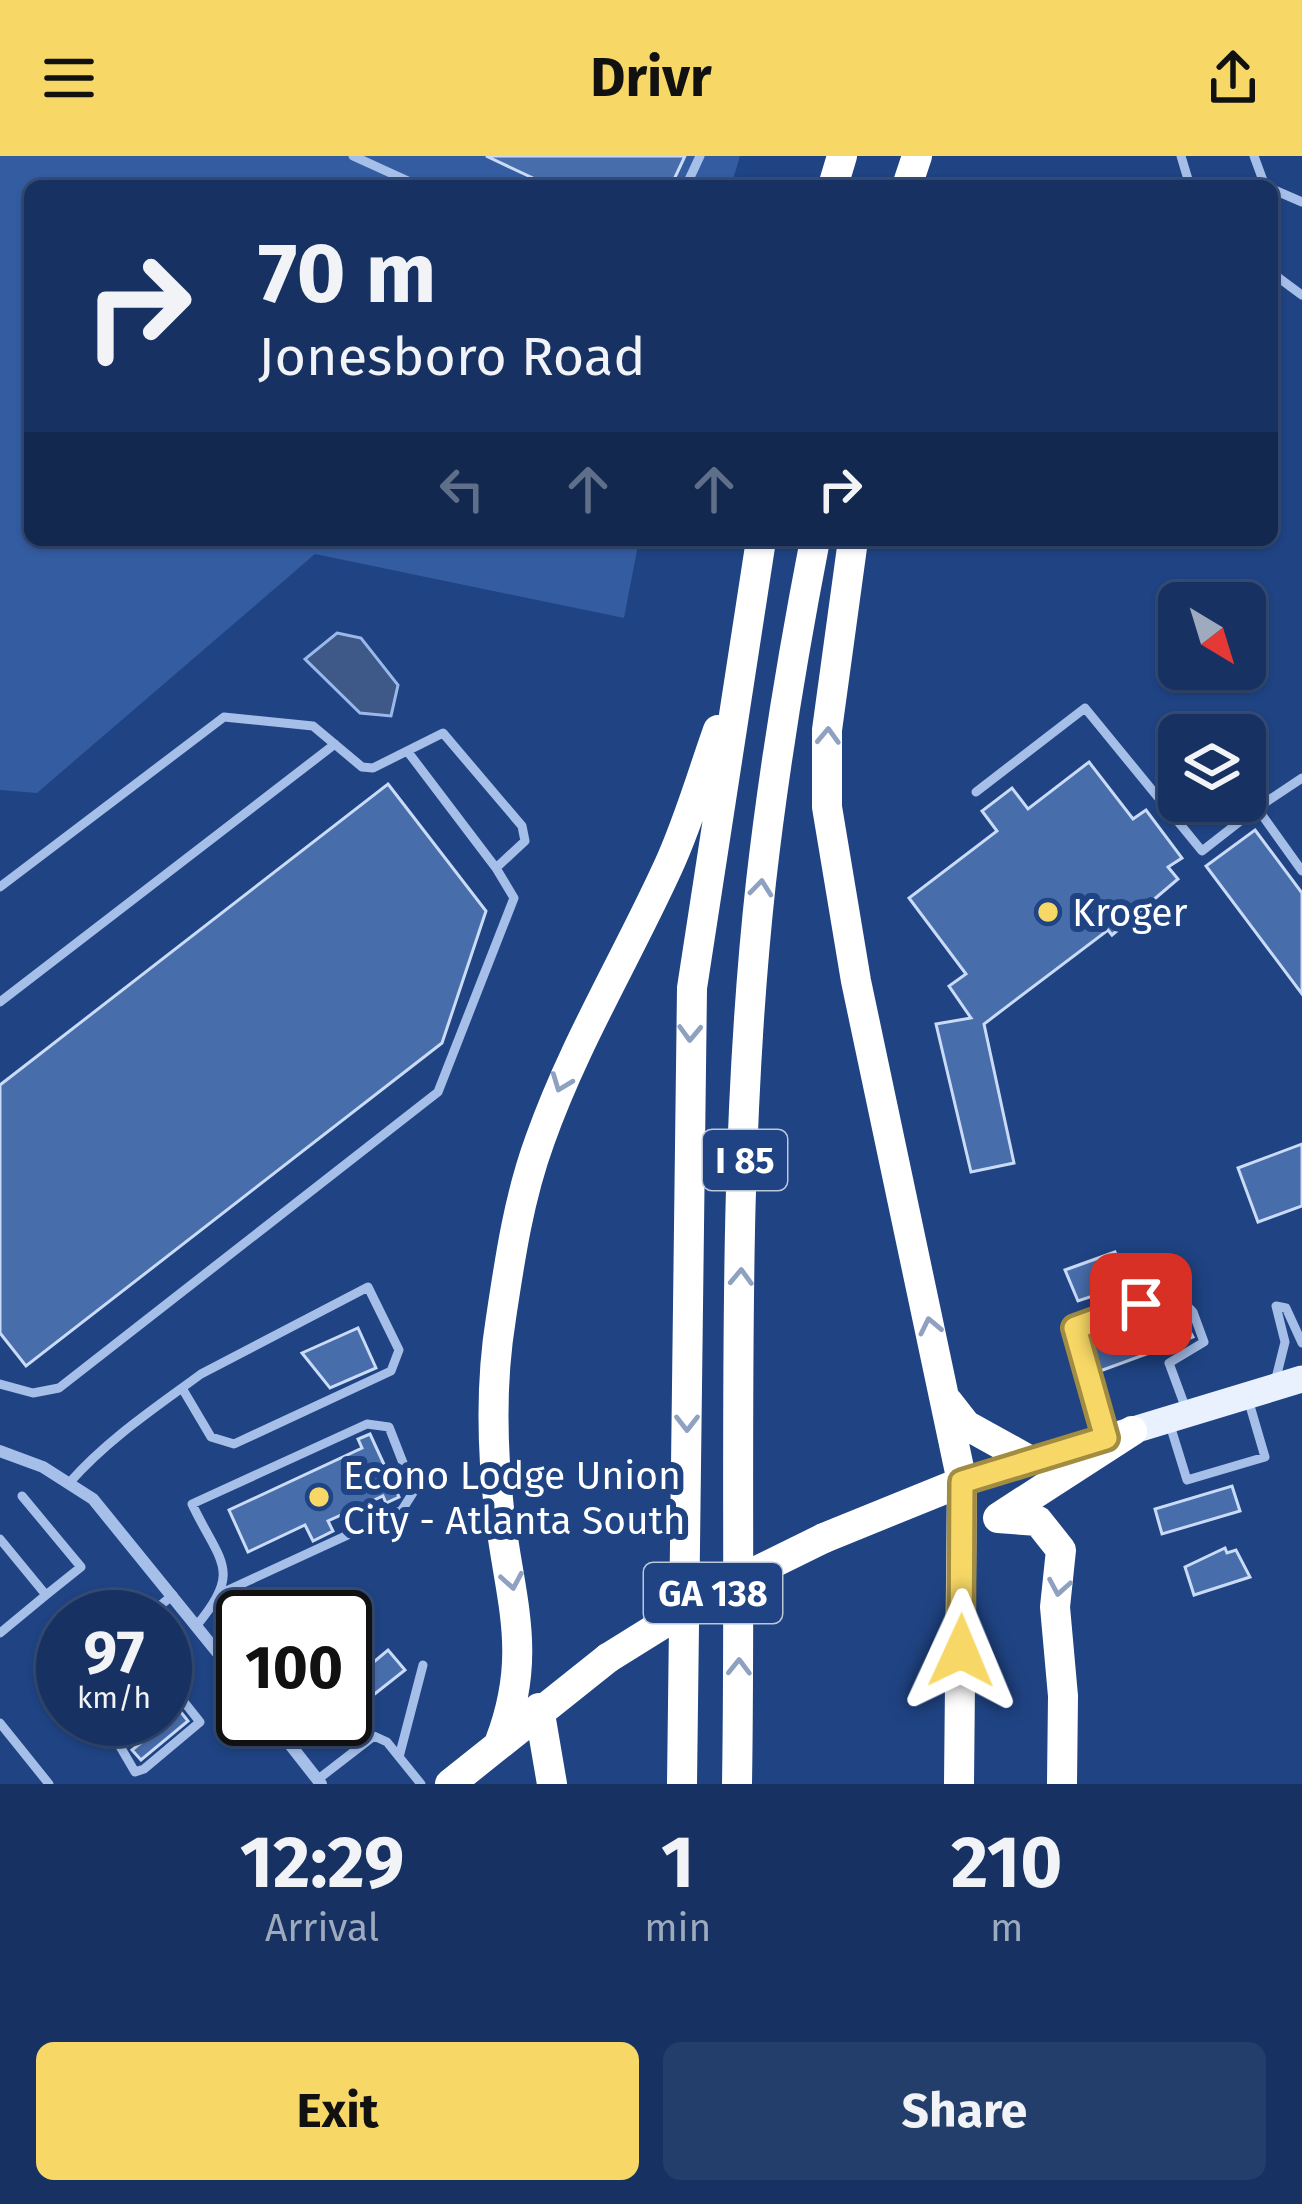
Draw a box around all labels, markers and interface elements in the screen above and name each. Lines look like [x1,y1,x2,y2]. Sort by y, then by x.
icon: menu [36,45,102,111]
icon: share [1200,45,1266,111]
text: Drivr [590,46,712,110]
text: 70 m [258,223,436,324]
icon: right [60,228,216,384]
text: Jonesboro Road [258,325,646,389]
icon: left [429,456,495,522]
icon: ahead [555,456,621,522]
icon: ahead [681,456,747,522]
icon: right [807,456,873,522]
north arrow [1158,582,1266,690]
map controls [1158,582,1266,822]
button: layers [1158,714,1266,822]
one-way arrow [814,726,840,745]
one-way arrow [748,878,773,897]
place label: Kroger [1072,890,1188,936]
marker: Kroger [1035,899,1061,925]
one-way arrow [678,1024,704,1043]
one-way arrow [551,1072,576,1093]
road number: I 85 [703,1130,787,1190]
pin [1090,1253,1192,1355]
one-way arrow [727,1267,753,1286]
icon: arrive [1108,1271,1174,1337]
one-way arrow [918,1317,944,1337]
one-way arrow [674,1415,700,1433]
place label: Econo Lodge Union City - Atlanta South [343,1453,686,1544]
marker: Econo Lodge Union City - Atlanta South [306,1484,332,1510]
road number: GA 138 [644,1563,782,1623]
one-way arrow [498,1571,523,1591]
one-way arrow [1047,1577,1073,1597]
position arrow [898,1588,1024,1714]
speed limit sign: 100 [216,1590,372,1746]
text: 97 [84,1617,144,1689]
one-way arrow [726,1657,752,1675]
text: km/h [77,1680,151,1716]
text: 12:29 [240,1820,404,1906]
text: 1 [661,1820,694,1906]
text: 210 [951,1820,1062,1906]
text: Arrival [265,1905,379,1951]
text: min [644,1905,711,1951]
text: m [990,1905,1023,1951]
button: Exit [36,2042,639,2180]
button: Share [663,2042,1266,2180]

